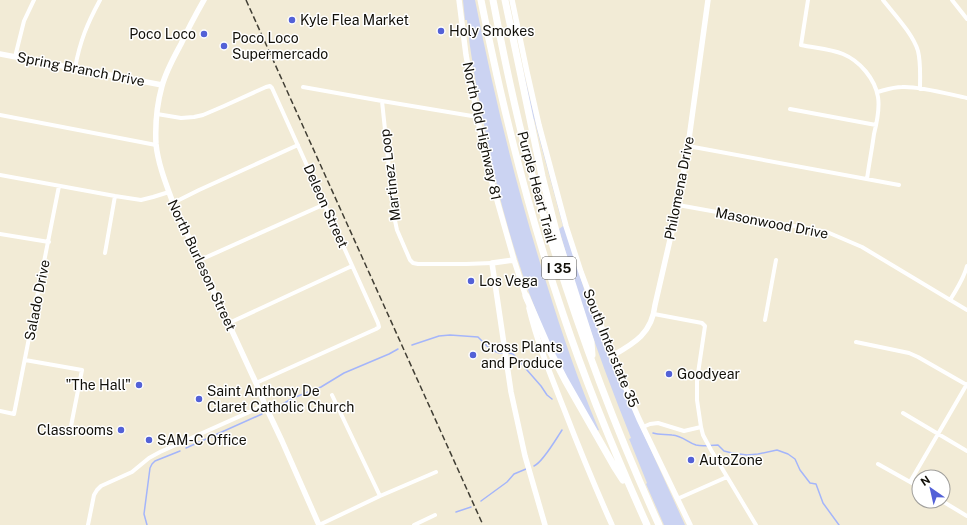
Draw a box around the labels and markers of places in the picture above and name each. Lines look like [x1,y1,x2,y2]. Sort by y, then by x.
place label: Kyle Flea Market [300,12,409,28]
marker: Kyle Flea Market [287,15,297,25]
place label: Holy Smokes [449,23,534,39]
place label: Poco Loco [129,26,196,42]
marker: Holy Smokes [436,26,446,36]
marker: Poco Loco [199,29,209,39]
place label: Poco Loco Supermercado [232,30,328,62]
marker: Poco Loco Supermercado [219,41,229,51]
place label: Los Vega [479,273,538,289]
marker: Los Vega [466,276,476,286]
place label: Cross Plants and Produce [481,339,563,371]
marker: Cross Plants and Produce [468,350,478,360]
place label: Goodyear [677,366,740,382]
marker: Goodyear [664,369,674,379]
place label: "The Hall" [65,377,131,393]
marker: "The Hall" [134,380,144,390]
place label: Saint Anthony De Claret Catholic Church [207,383,354,415]
marker: Saint Anthony De Claret Catholic Church [194,394,204,404]
place label: Classrooms [37,422,113,438]
marker: Classrooms [116,425,126,435]
place label: SAM-C Office [157,432,247,448]
marker: SAM-C Office [144,435,154,445]
place label: AutoZone [699,452,763,468]
marker: AutoZone [686,455,696,465]

